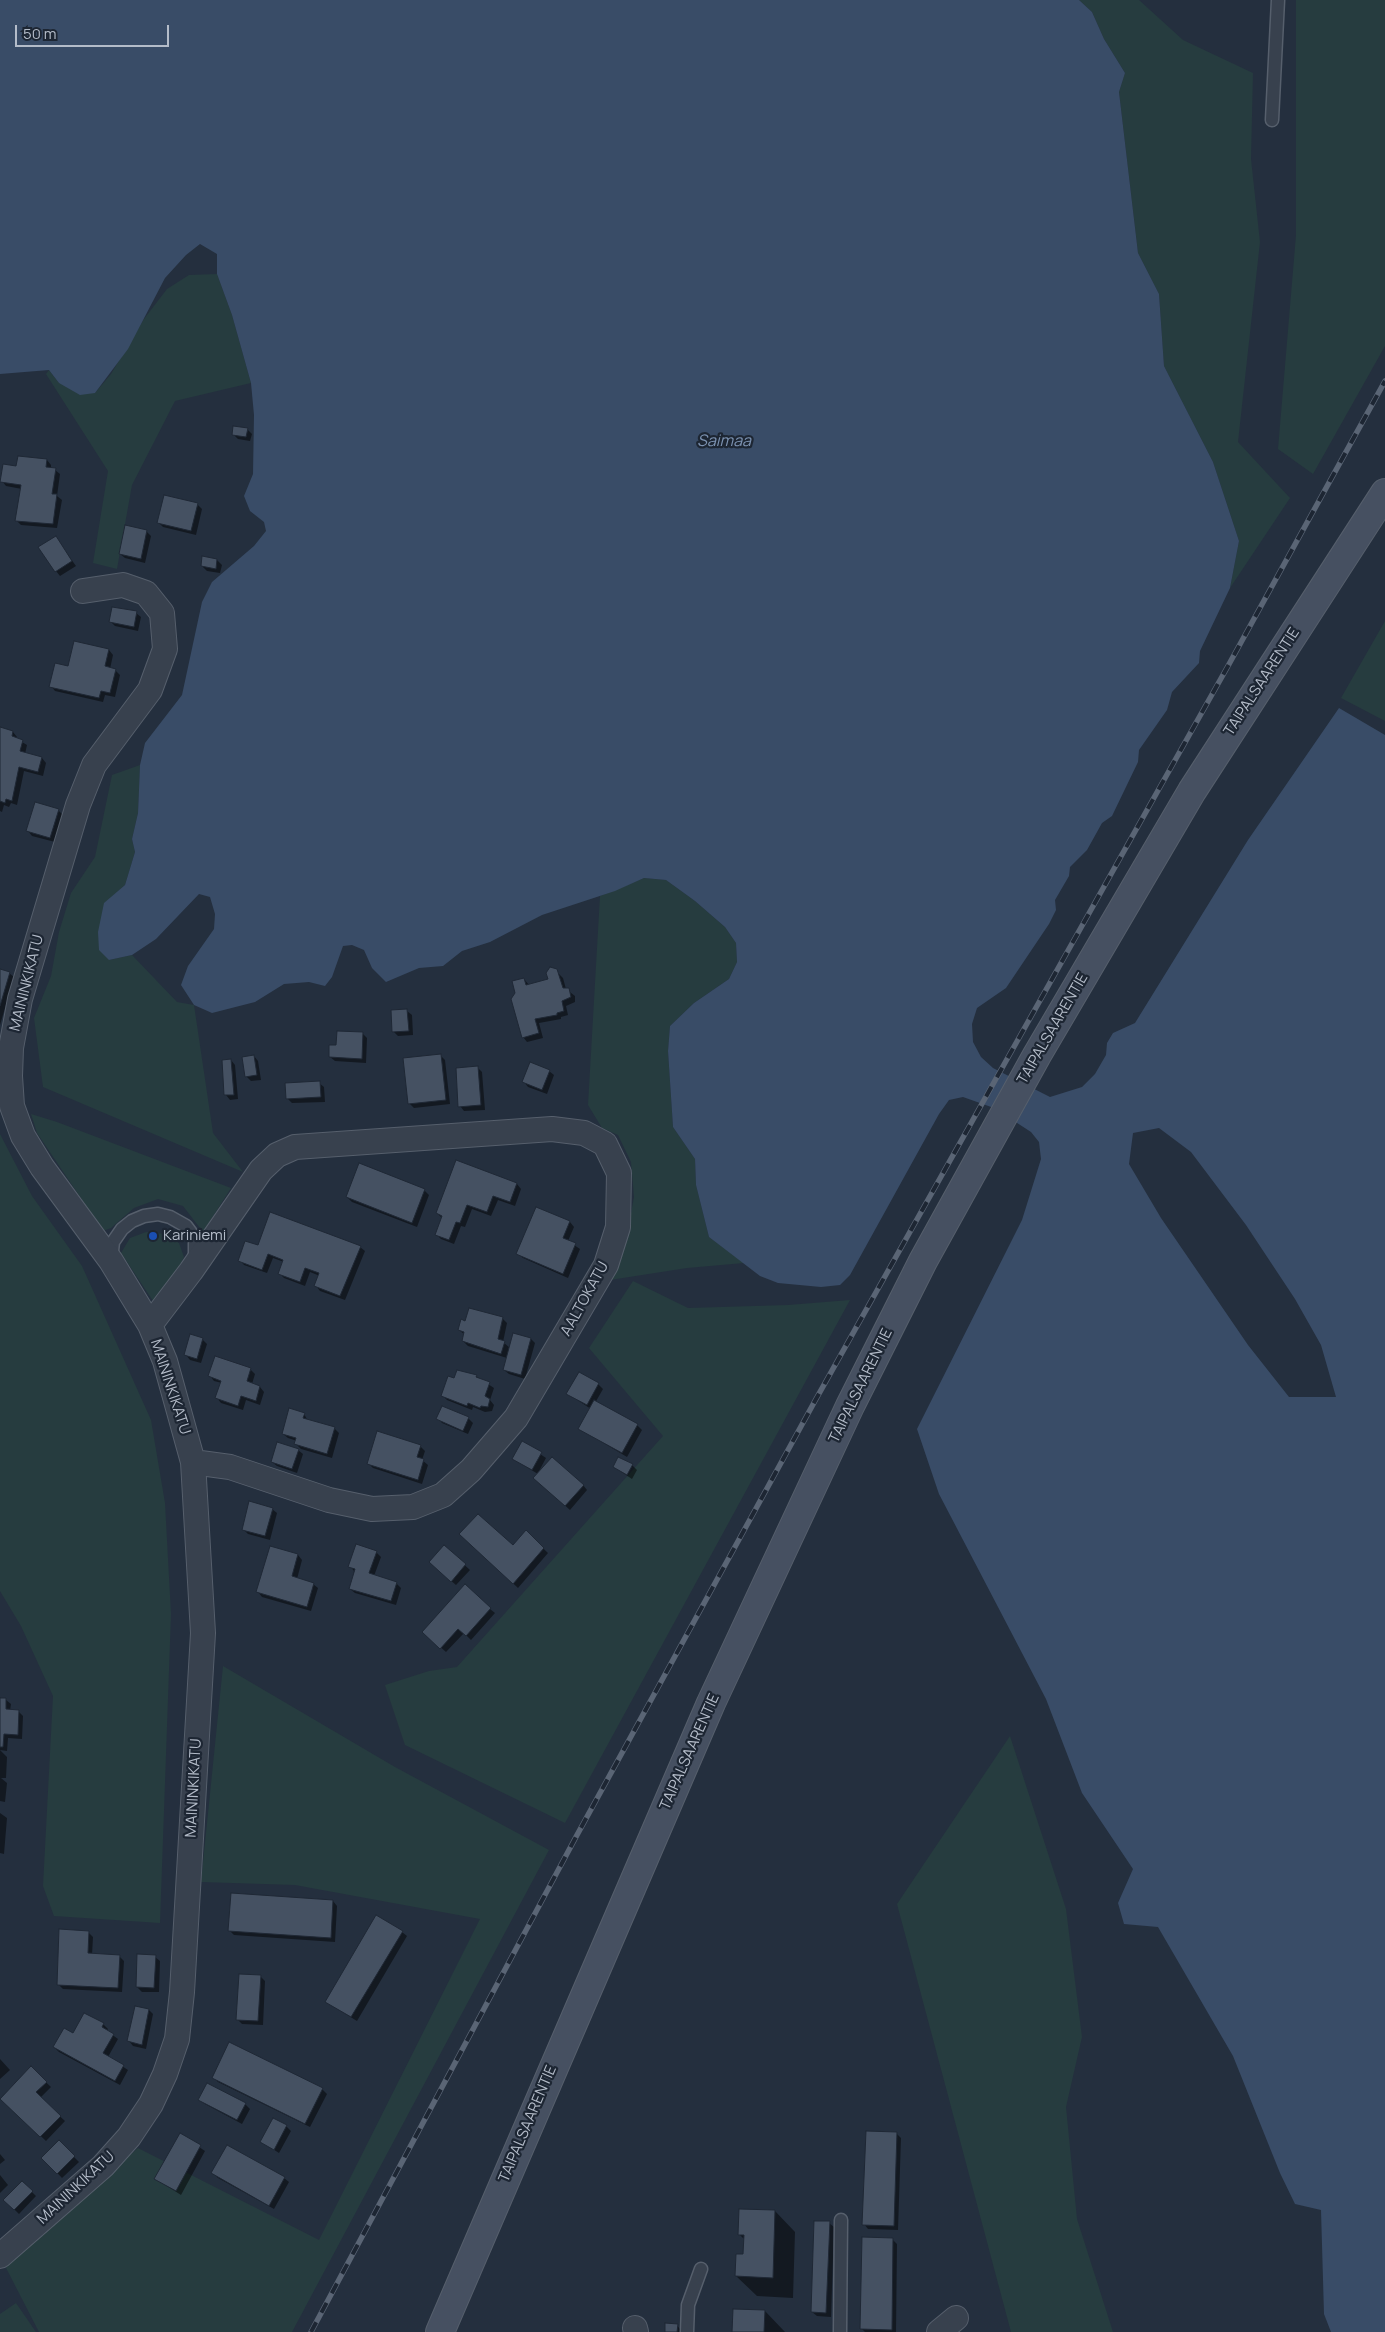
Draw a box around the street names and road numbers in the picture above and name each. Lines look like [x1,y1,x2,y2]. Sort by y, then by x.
street label: TAIPALSAARENTIE [1220,625,1304,739]
street label: MAININKIKATU [6,933,48,1033]
street label: TAIPALSAARENTIE [1014,970,1092,1088]
street label: AALTOKATU [557,1259,613,1339]
street label: TAIPALSAARENTIE [825,1326,897,1446]
street label: MAININKIKATU [146,1337,194,1437]
street label: TAIPALSAARENTIE [656,1691,724,1813]
street label: MAININKIKATU [182,1738,206,1838]
street label: TAIPALSAARENTIE [495,2063,561,2185]
street label: MAININKIKATU [34,2148,118,2228]

